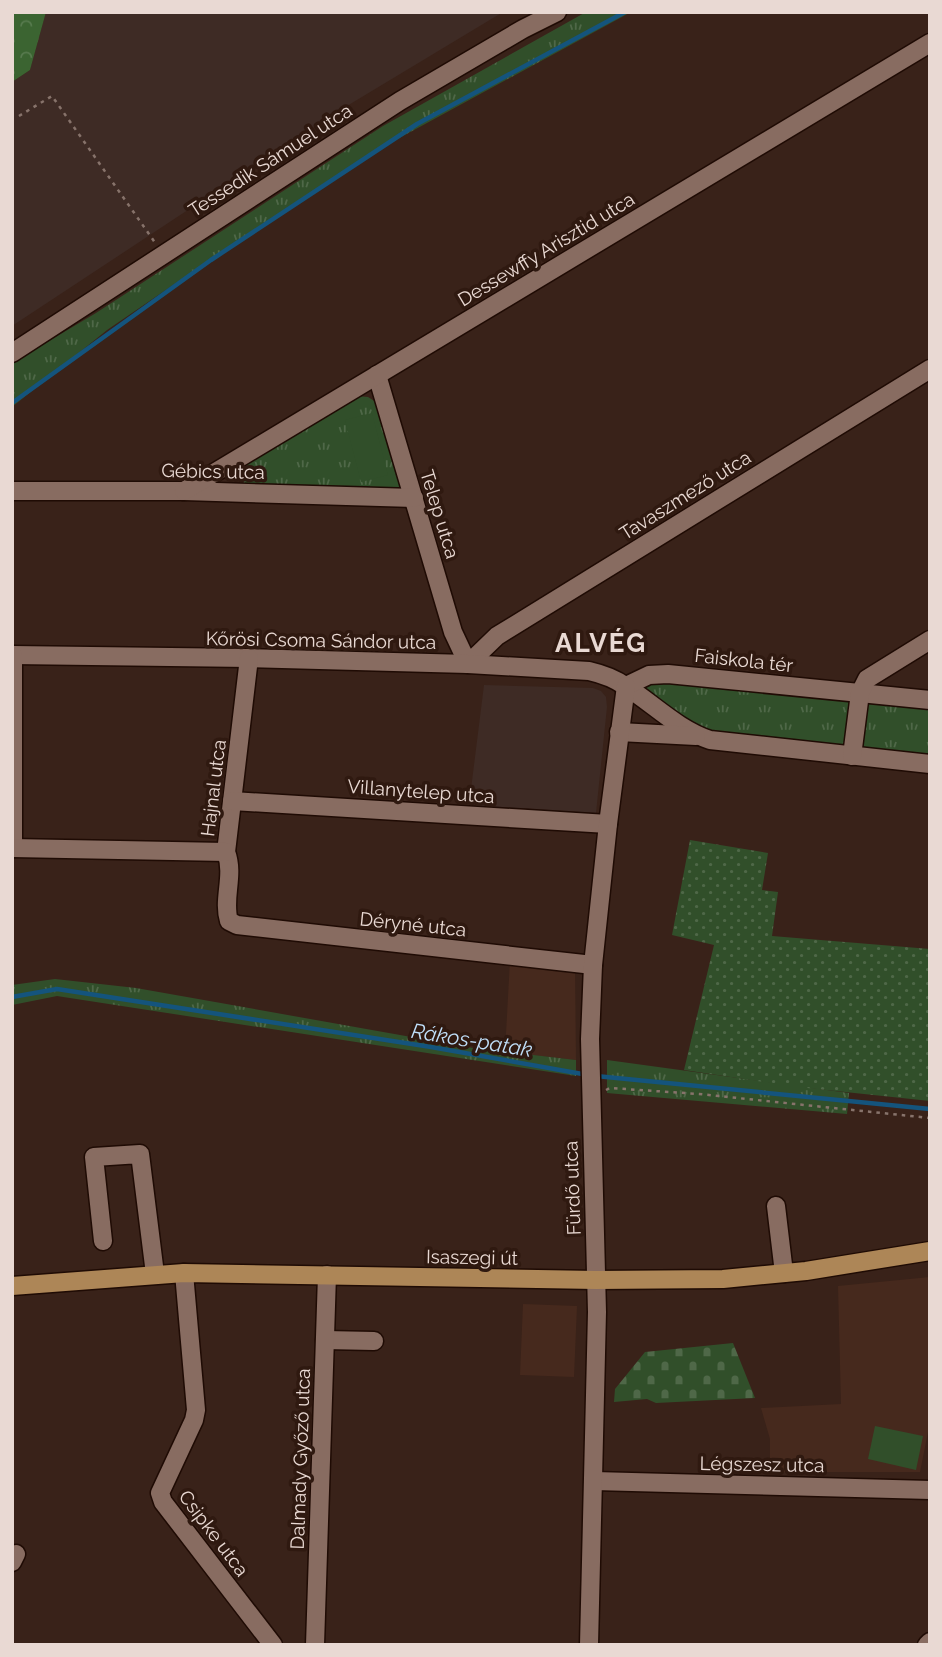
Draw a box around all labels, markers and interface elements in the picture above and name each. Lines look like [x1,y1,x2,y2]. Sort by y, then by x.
street label: Tessedik Sámuel utca [184,99,356,221]
street label: Dessewffy Arisztid utca [454,188,638,310]
street label: Tavaszmező utca [615,446,755,544]
street label: Gébics utca [161,459,265,483]
street label: Telep utca [416,467,464,561]
street label: Kőrösi Csoma Sándor utca [206,627,436,653]
district label: ALVÉG [555,628,647,658]
street label: Faiskola tér [694,644,795,676]
street label: Hajnal utca [196,738,230,838]
street label: Villanytelep utca [347,775,495,807]
street label: Déryné utca [359,907,467,941]
water label: Rákos-patak [410,1018,534,1062]
street label: Fürdő utca [559,1140,585,1236]
street label: Isaszegi út [426,1245,519,1269]
street label: Dalmady Győző utca [286,1368,314,1550]
street label: Légszesz utca [699,1452,825,1476]
street label: Csipke utca [175,1486,253,1580]

